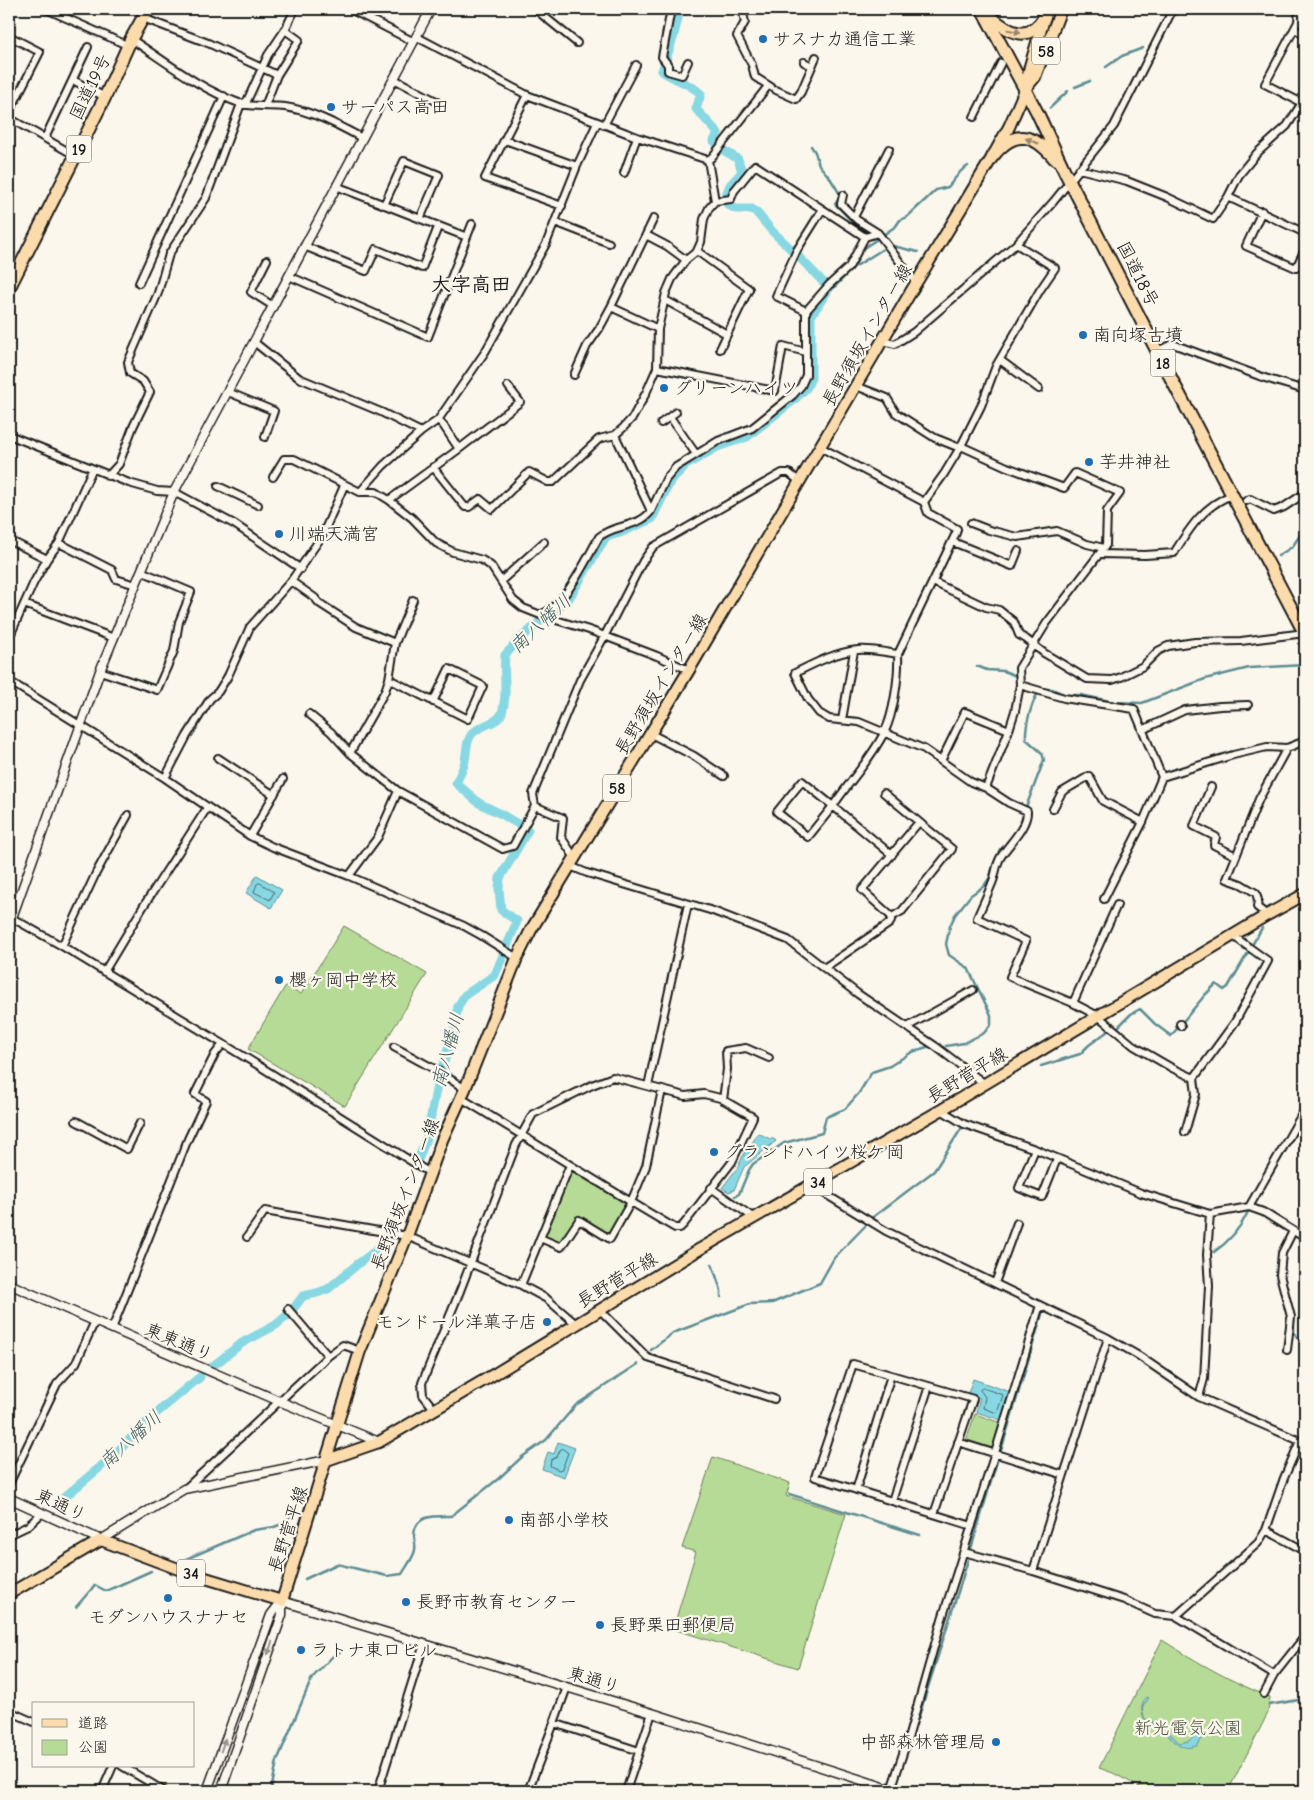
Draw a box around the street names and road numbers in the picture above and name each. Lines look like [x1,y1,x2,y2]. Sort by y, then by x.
road number: 58 [1032,37,1060,64]
street label: 国道19号 [66,51,115,124]
road number: 19 [66,136,92,162]
street label: 国道18号 [1112,238,1163,310]
street label: 長野須坂インター線 [818,260,917,410]
road number: 18 [1150,349,1176,376]
street label: 長野須坂インター線 [611,610,712,759]
road number: 58 [603,774,631,801]
street label: 長野菅平線 [923,1043,1011,1108]
street label: 長野須坂インター線 [367,1115,444,1273]
road number: 34 [804,1168,832,1196]
street label: 長野菅平線 [573,1248,661,1313]
street label: 東東通り [142,1319,216,1366]
street label: 長野菅平線 [265,1483,312,1575]
street label: 東通り [32,1485,90,1526]
road number: 34 [177,1560,205,1586]
street label: 東通り [565,1663,623,1698]

